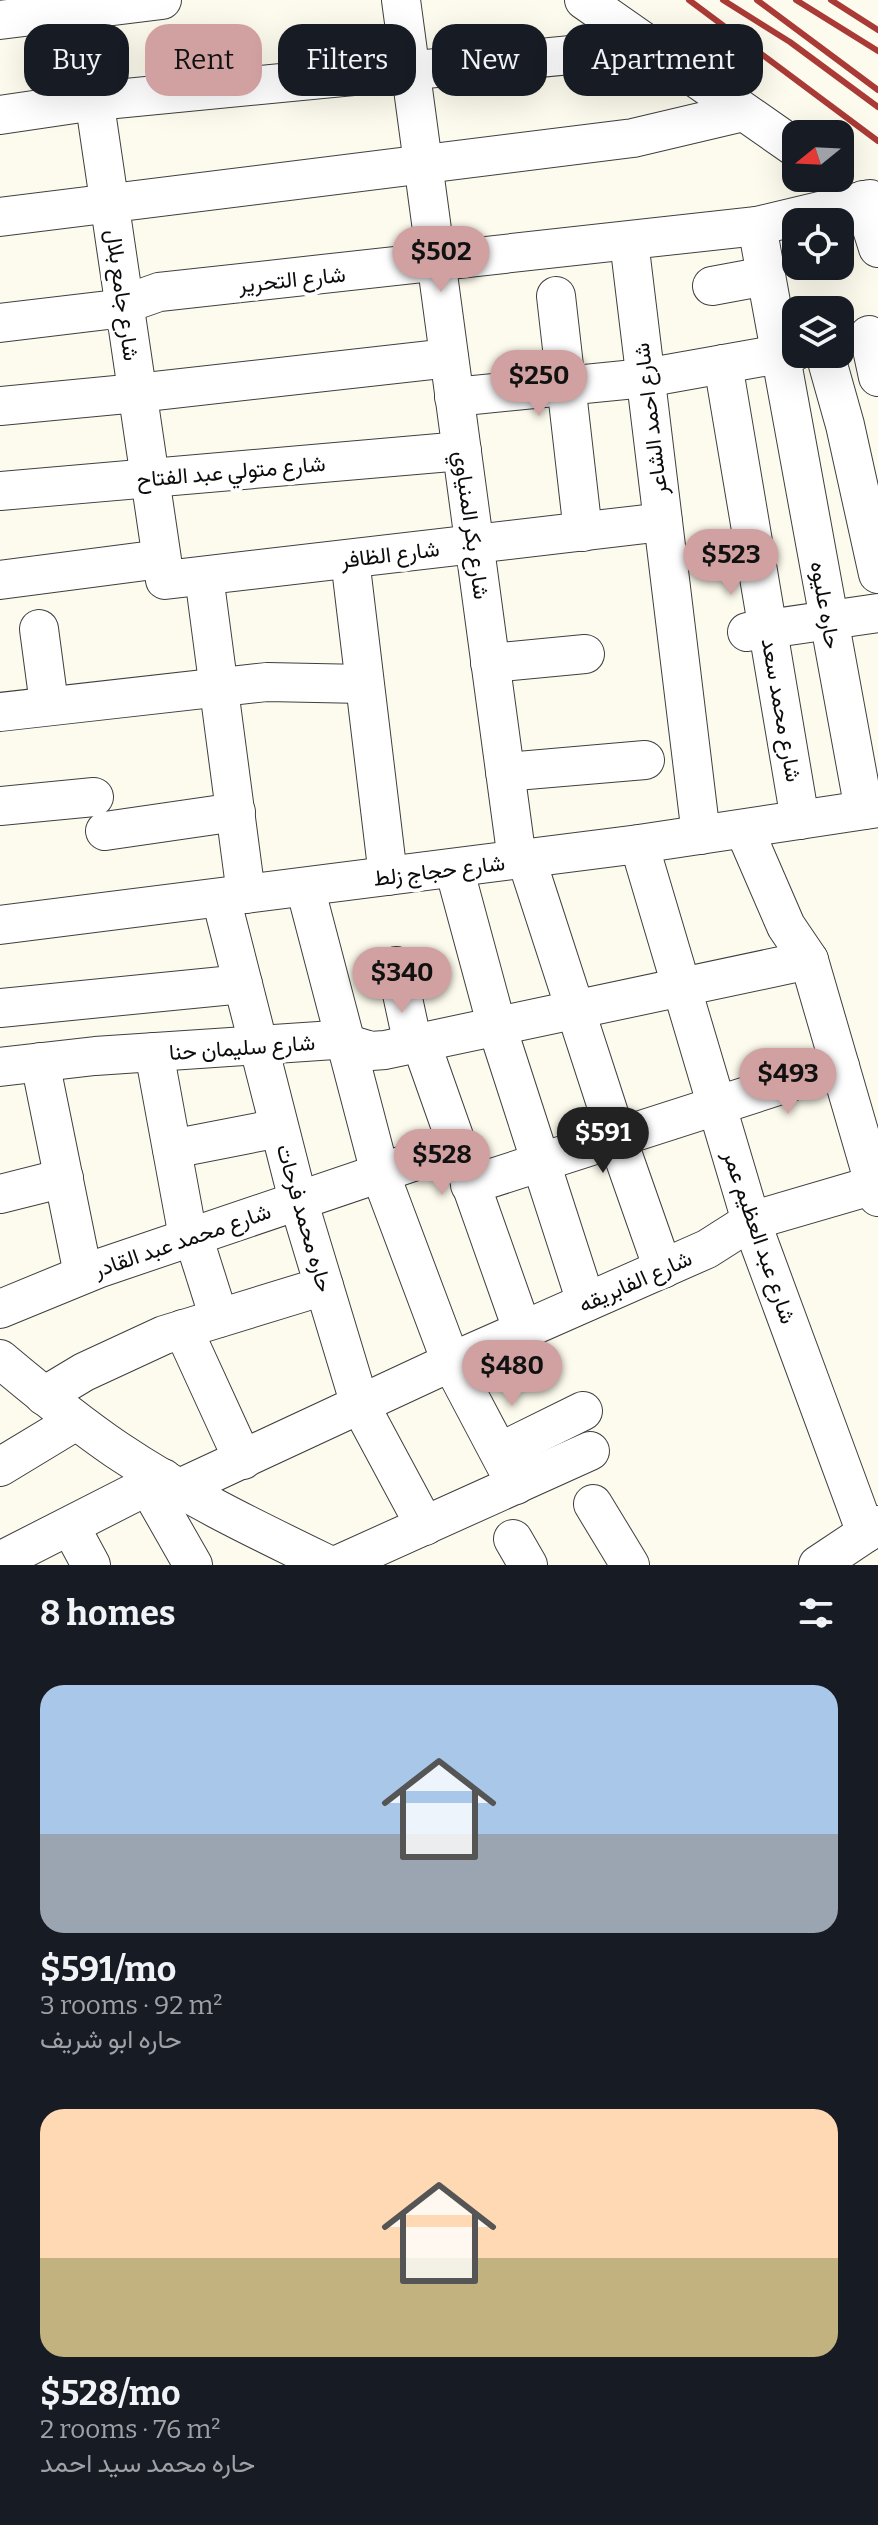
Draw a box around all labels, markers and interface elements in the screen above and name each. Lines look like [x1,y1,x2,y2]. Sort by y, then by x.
chip: Buy [24,24,129,96]
chip: Rent [145,24,262,96]
chip: Filters [278,24,416,96]
chip: New [432,24,547,96]
chip: Apartment [563,24,763,96]
north arrow [782,120,854,192]
map controls [782,120,854,368]
button: locate [782,208,854,280]
pin: $502 [394,226,488,294]
street label: شارع جامع بلال [99,228,145,363]
text: $502 [410,236,472,267]
street label: شارع التحرير [236,260,347,300]
button: layers [782,296,854,368]
street label: شارع احمد الشاعر [628,341,674,497]
pin: $250 [492,350,586,418]
text: $250 [508,360,570,391]
street label: شارع بكر المنياوي [443,449,495,602]
street label: شارع متولي عبد الفتاح [135,450,327,498]
pin: $523 [684,529,778,597]
street label: شارع الظافر [338,535,441,575]
text: $523 [701,539,761,570]
street label: حاره عليوه [805,559,846,651]
street label: شارع محمد سعد [755,636,807,784]
street label: شارع حجاج زلط [372,849,507,893]
pin: $340 [355,947,449,1015]
text: $340 [370,957,434,988]
street label: شارع سليمان حنا [168,1029,316,1067]
pin: $493 [741,1048,835,1116]
text: $493 [757,1058,819,1089]
pin: $591 [556,1107,650,1175]
text: $591 [575,1117,631,1148]
pin: $528 [395,1129,489,1197]
text: $528 [412,1139,472,1170]
street label: حاره محمد فرحات [270,1141,339,1295]
street label: شارع عبد العظيم عمر [716,1146,802,1328]
street label: شارع محمد عبد القادر [89,1198,275,1285]
street label: شارع الفابريقه [574,1245,696,1319]
pin: $480 [465,1340,559,1408]
text: $480 [480,1350,544,1381]
icon: filters [794,1591,838,1635]
text: 8 homes [40,1593,176,1634]
icon: home [367,1737,511,1881]
text: $591/mo [40,1949,176,1990]
text: 3 rooms · 92 m² [40,1990,223,2021]
text: حاره ابو شريف [40,2024,182,2055]
icon: home [367,2161,511,2305]
text: $528/mo [40,2373,181,2414]
text: 2 rooms · 76 m² [40,2414,220,2445]
text: حاره محمد سيد احمد [40,2448,255,2479]

